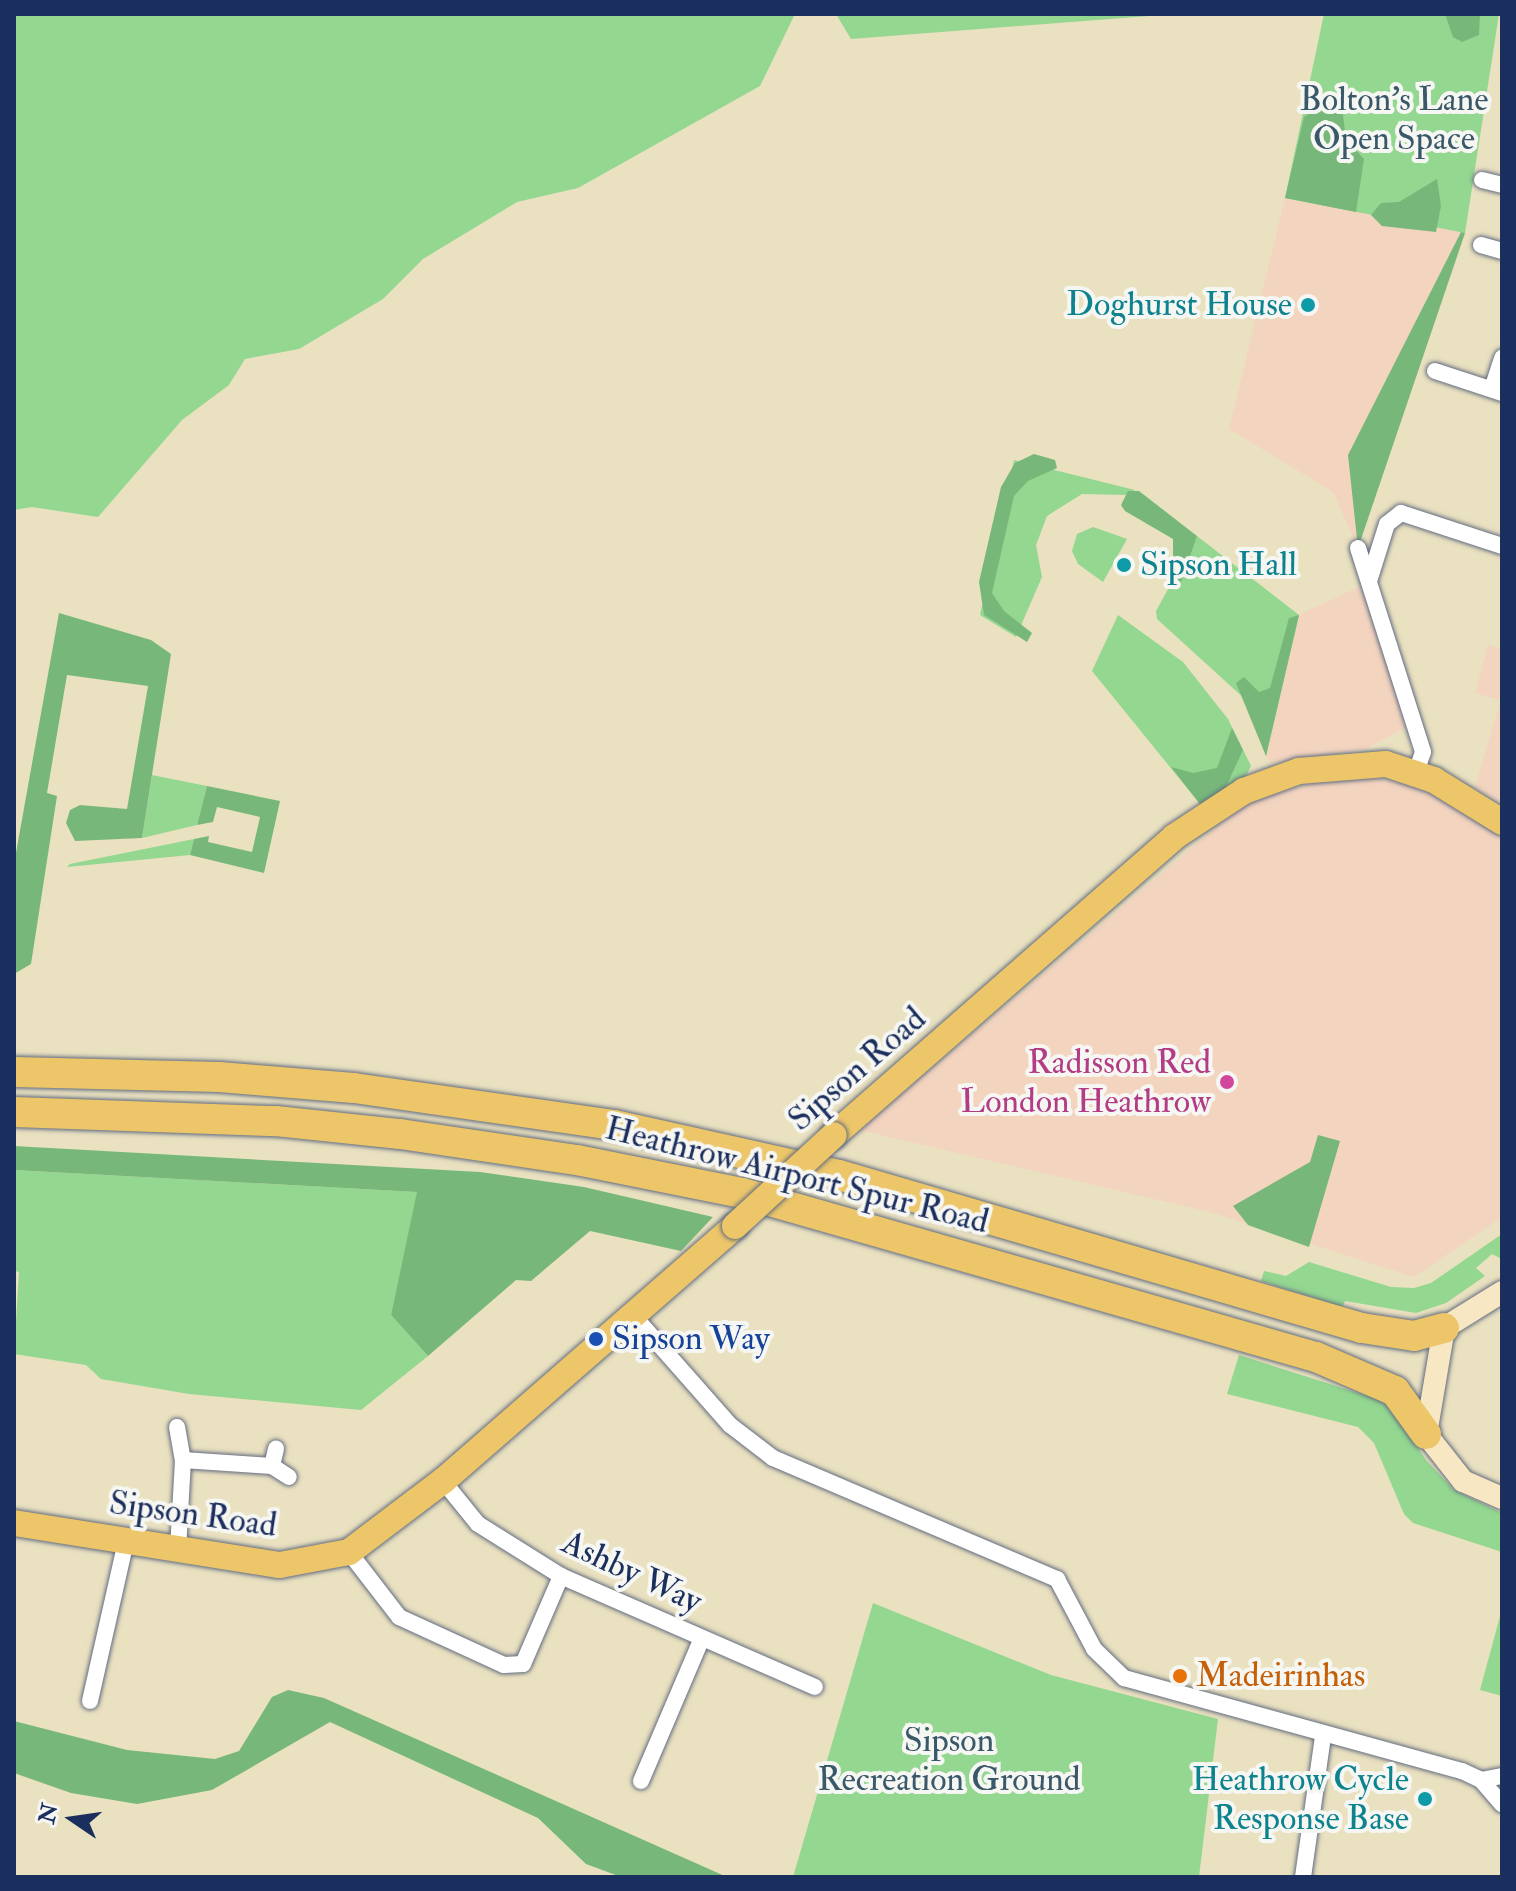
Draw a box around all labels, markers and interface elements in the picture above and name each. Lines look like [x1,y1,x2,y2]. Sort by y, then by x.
park label: Bolton's Lane Open Space [1299,79,1489,158]
place label: Doghurst House [1066,285,1292,325]
marker: Doghurst House [1299,296,1317,314]
place label: Sipson Hall [1140,545,1297,585]
marker: Sipson Hall [1115,556,1133,574]
street label: Sipson Road [780,998,934,1140]
place label: Radisson Red London Heathrow [960,1042,1211,1122]
marker: Radisson Red London Heathrow [1218,1073,1236,1091]
street label: Heathrow Airport Spur Road [601,1108,993,1242]
place label: Sipson Way [612,1319,770,1359]
marker: Sipson Way [587,1330,605,1348]
street label: Sipson Road [107,1482,279,1546]
street label: Ashby Way [556,1522,708,1622]
place label: Madeirinhas [1196,1656,1365,1696]
marker: Madeirinhas [1171,1667,1189,1685]
park label: Sipson Recreation Ground [818,1720,1080,1800]
place label: Heathrow Cycle Response Base [1192,1759,1409,1838]
north arrow [32,1779,112,1859]
marker: Heathrow Cycle Response Base [1416,1790,1434,1808]
text: N [33,1801,64,1826]

